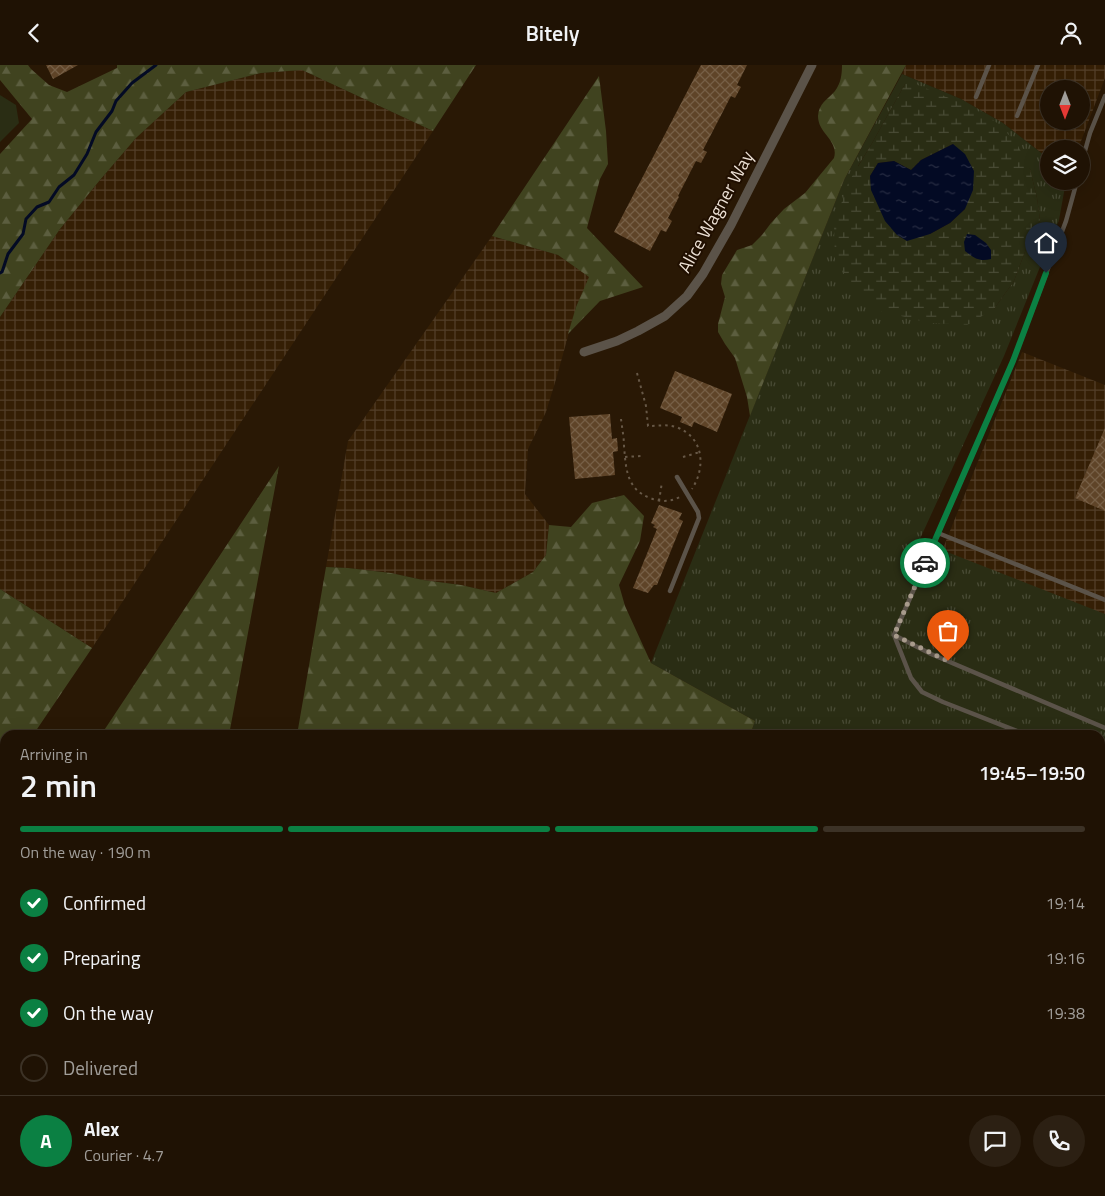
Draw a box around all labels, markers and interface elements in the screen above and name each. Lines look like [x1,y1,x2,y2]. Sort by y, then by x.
text: Bitely [525,16,580,50]
icon: back [20,19,48,47]
icon: person [1057,19,1085,47]
north arrow [1040,80,1090,130]
map controls [1040,80,1090,190]
button: layers [1040,140,1090,190]
street label: Alice Wagner Way [671,146,760,278]
pin [1025,222,1067,273]
icon: home [1032,229,1060,257]
courier [900,538,950,588]
icon: car [911,549,939,577]
pin [927,610,969,661]
icon: bag [934,617,962,645]
text: Arriving in [20,742,88,766]
text: 19:45–19:50 [979,758,1085,787]
text: 2 min [20,761,97,809]
text: On the way · 190 m [20,840,151,864]
text: Confirmed [63,888,146,917]
icon: check [20,889,48,917]
text: 19:14 [1046,891,1085,915]
text: Preparing [63,943,140,972]
icon: check [20,944,48,972]
text: 19:16 [1046,946,1085,970]
text: On the way [63,998,154,1027]
icon: check [20,999,48,1027]
text: 19:38 [1046,1001,1085,1025]
text: Delivered [63,1053,138,1082]
text: Alex [84,1114,119,1143]
button: chat [969,1115,1021,1167]
button: phone [1033,1115,1085,1167]
text: A [40,1126,52,1155]
text: Courier · 4.7 [84,1143,164,1167]

